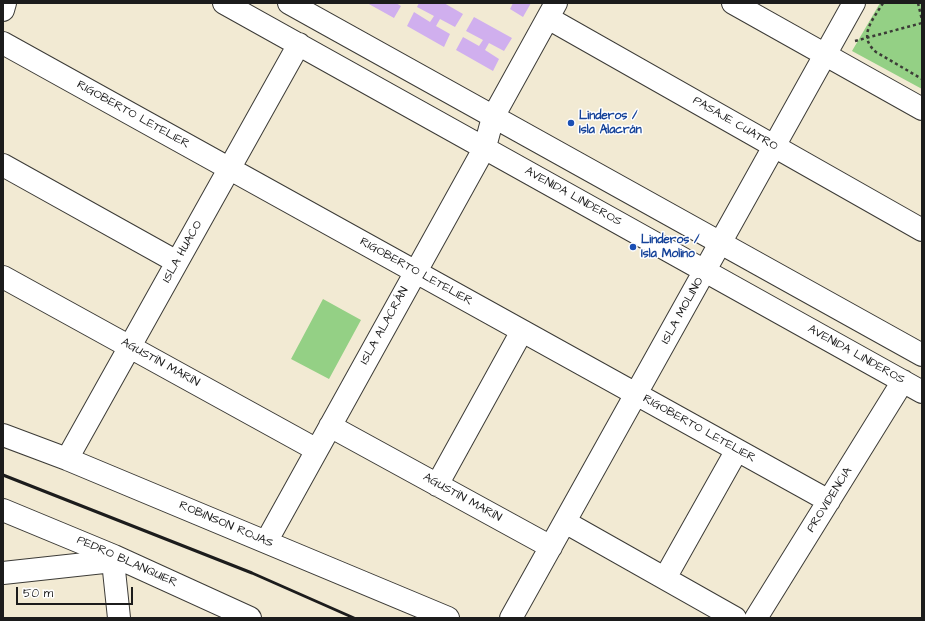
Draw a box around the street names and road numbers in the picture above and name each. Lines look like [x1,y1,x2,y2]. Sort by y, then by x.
street label: RIGOBERTO LETELIER [74,78,192,152]
street label: PASAJE CUATRO [690,94,780,154]
street label: AVENIDA LINDEROS [522,164,624,230]
street label: ISLA HUACO [160,219,206,285]
street label: RIGOBERTO LETELIER [357,235,475,309]
street label: ISLA MOLINO [659,275,707,347]
street label: ISLA ALACRÁN [358,285,412,367]
street label: AVENIDA LINDEROS [805,322,907,388]
street label: AGUSTÍN MARÍN [118,335,202,391]
street label: RIGOBERTO LETELIER [640,392,758,466]
street label: PROVIDENCIA [804,465,856,535]
street label: AGUSTÍN MARÍN [420,470,504,526]
street label: ROBINSON ROJAS [177,499,275,551]
street label: PEDRO BLANQUIER [74,533,180,591]

